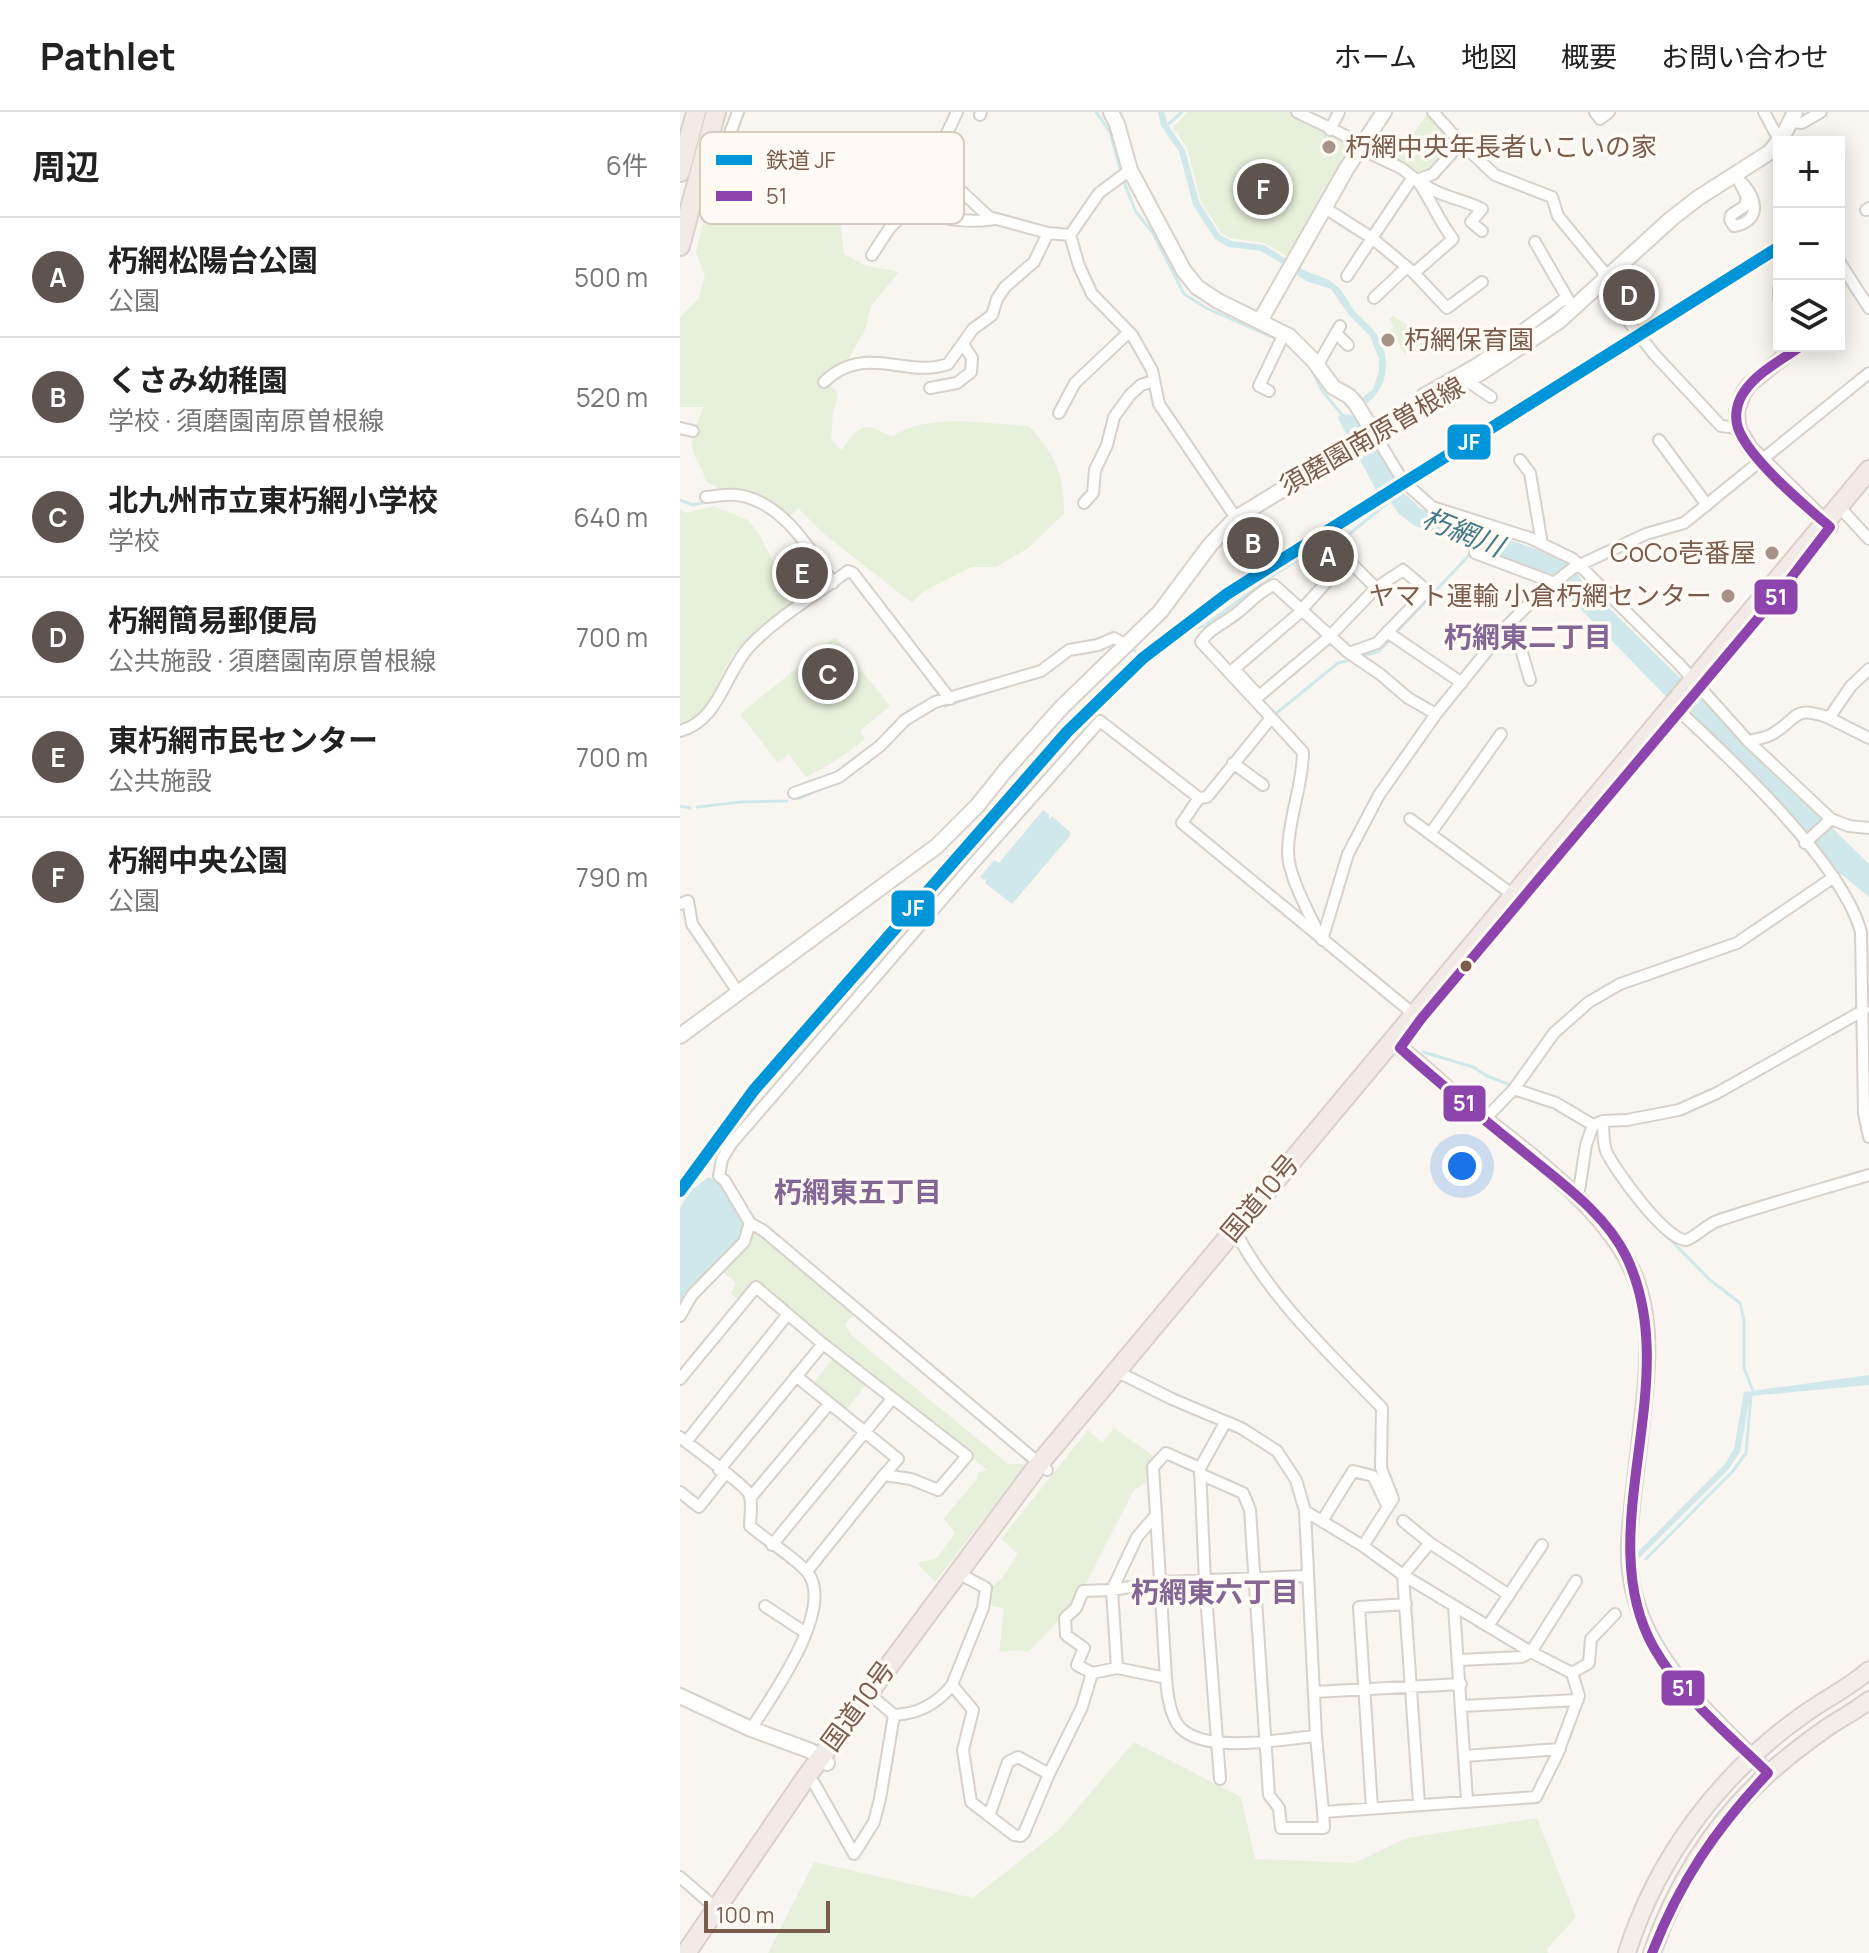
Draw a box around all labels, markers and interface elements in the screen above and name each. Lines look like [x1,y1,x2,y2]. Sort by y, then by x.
text: Pathlet [40,29,176,81]
text: ホーム [1334,37,1417,75]
text: 地図 [1461,37,1517,75]
text: 概要 [1561,37,1617,75]
text: お問い合わせ [1661,37,1829,75]
place label: 朽網中央年長者いこいの家 [1345,128,1657,164]
legend [700,132,964,224]
map controls [1773,136,1845,352]
button: + [1773,136,1845,208]
marker: 朽網中央年長者いこいの家 [1320,138,1338,156]
text: 周辺 [32,143,100,189]
text: 鉄道 JF [766,145,836,175]
text: 6件 [606,147,648,183]
pin: F [1237,159,1289,219]
text: 51 [766,181,787,211]
button: − [1773,208,1845,280]
text: 朽網松陽台公園 [108,239,318,280]
text: A [49,259,67,295]
text: 500 m [574,259,648,295]
pin: D [1603,265,1655,325]
button: layers [1773,280,1845,352]
text: 公園 [108,282,160,318]
place label: 朽網保育園 [1404,321,1534,357]
marker: 朽網保育園 [1379,331,1397,349]
text: くさみ幼稚園 [108,359,288,400]
street label: 須磨園南原曽根線 [1272,368,1471,503]
text: B [50,379,66,415]
text: 520 m [576,379,648,415]
text: 学校 · 須磨園南原曽根線 [108,402,384,438]
line badge: JF [1446,423,1492,461]
text: JF [1458,427,1481,457]
text: 北九州市立東朽網小学校 [108,479,438,520]
water label: 朽網川 [1417,498,1512,566]
text: C [48,499,68,535]
text: 640 m [573,499,648,535]
pin: B [1227,513,1279,573]
text: 学校 [108,522,160,558]
pin: A [1302,526,1354,586]
place label: CoCo壱番屋 [1610,534,1756,570]
pin: E [776,543,828,603]
marker: CoCo壱番屋 [1763,544,1781,562]
place label: ヤマト運輸 小倉朽網センター [1369,577,1712,613]
line badge: 51 [1753,578,1799,616]
text: 51 [1765,582,1787,612]
marker: ヤマト運輸 小倉朽網センター [1719,587,1737,605]
text: 朽網簡易郵便局 [108,599,318,640]
district label: 朽網東二丁目 [1444,617,1612,655]
text: D [49,619,67,655]
text: 700 m [576,619,648,655]
text: 公共施設 · 須磨園南原曽根線 [108,642,436,678]
pin: C [802,644,854,704]
text: 東朽網市民センター [108,719,378,760]
text: E [50,739,66,775]
text: 700 m [576,739,648,775]
text: 公共施設 [108,762,212,798]
text: 朽網中央公園 [108,839,288,880]
text: F [51,859,65,895]
text: 790 m [576,859,648,895]
text: 公園 [108,882,160,918]
line badge: JF [890,889,936,928]
text: JF [902,893,925,923]
unlabelled marker [1458,958,1474,974]
line badge: 51 [1442,1084,1487,1123]
text: 51 [1453,1088,1475,1118]
street label: 国道10号 [1212,1146,1306,1249]
your location [1442,1146,1482,1186]
district label: 朽網東五丁目 [774,1172,942,1210]
district label: 朽網東六丁目 [1131,1572,1299,1610]
street label: 国道10号 [812,1653,902,1758]
line badge: 51 [1660,1669,1706,1707]
text: 51 [1672,1673,1694,1703]
scale bar [704,1897,830,1933]
text: 100 m [716,1900,774,1930]

